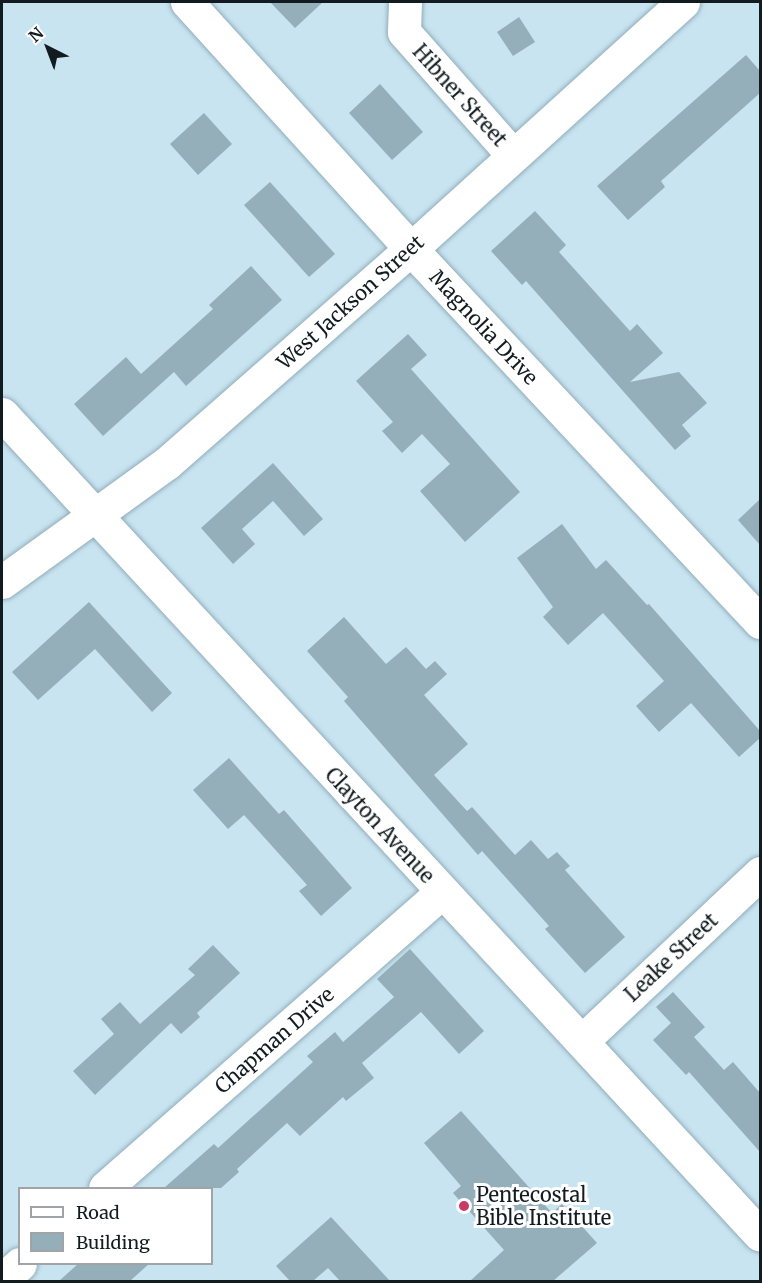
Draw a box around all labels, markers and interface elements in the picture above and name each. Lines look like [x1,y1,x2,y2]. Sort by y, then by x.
north arrow [18,18,78,78]
text: N [25,23,47,46]
street label: Hibner Street [408,39,512,151]
street label: West Jackson Street [272,230,428,374]
street label: Magnolia Drive [425,265,543,389]
street label: Clayton Avenue [321,762,439,888]
street label: Leake Street [620,908,722,1006]
street label: Chapman Drive [210,982,338,1098]
place label: Pentecostal Bible Institute [476,1182,611,1229]
legend [18,1187,213,1265]
marker: Pentecostal Bible Institute [457,1199,471,1213]
text: Road [76,1201,120,1224]
text: Building [76,1231,150,1254]

